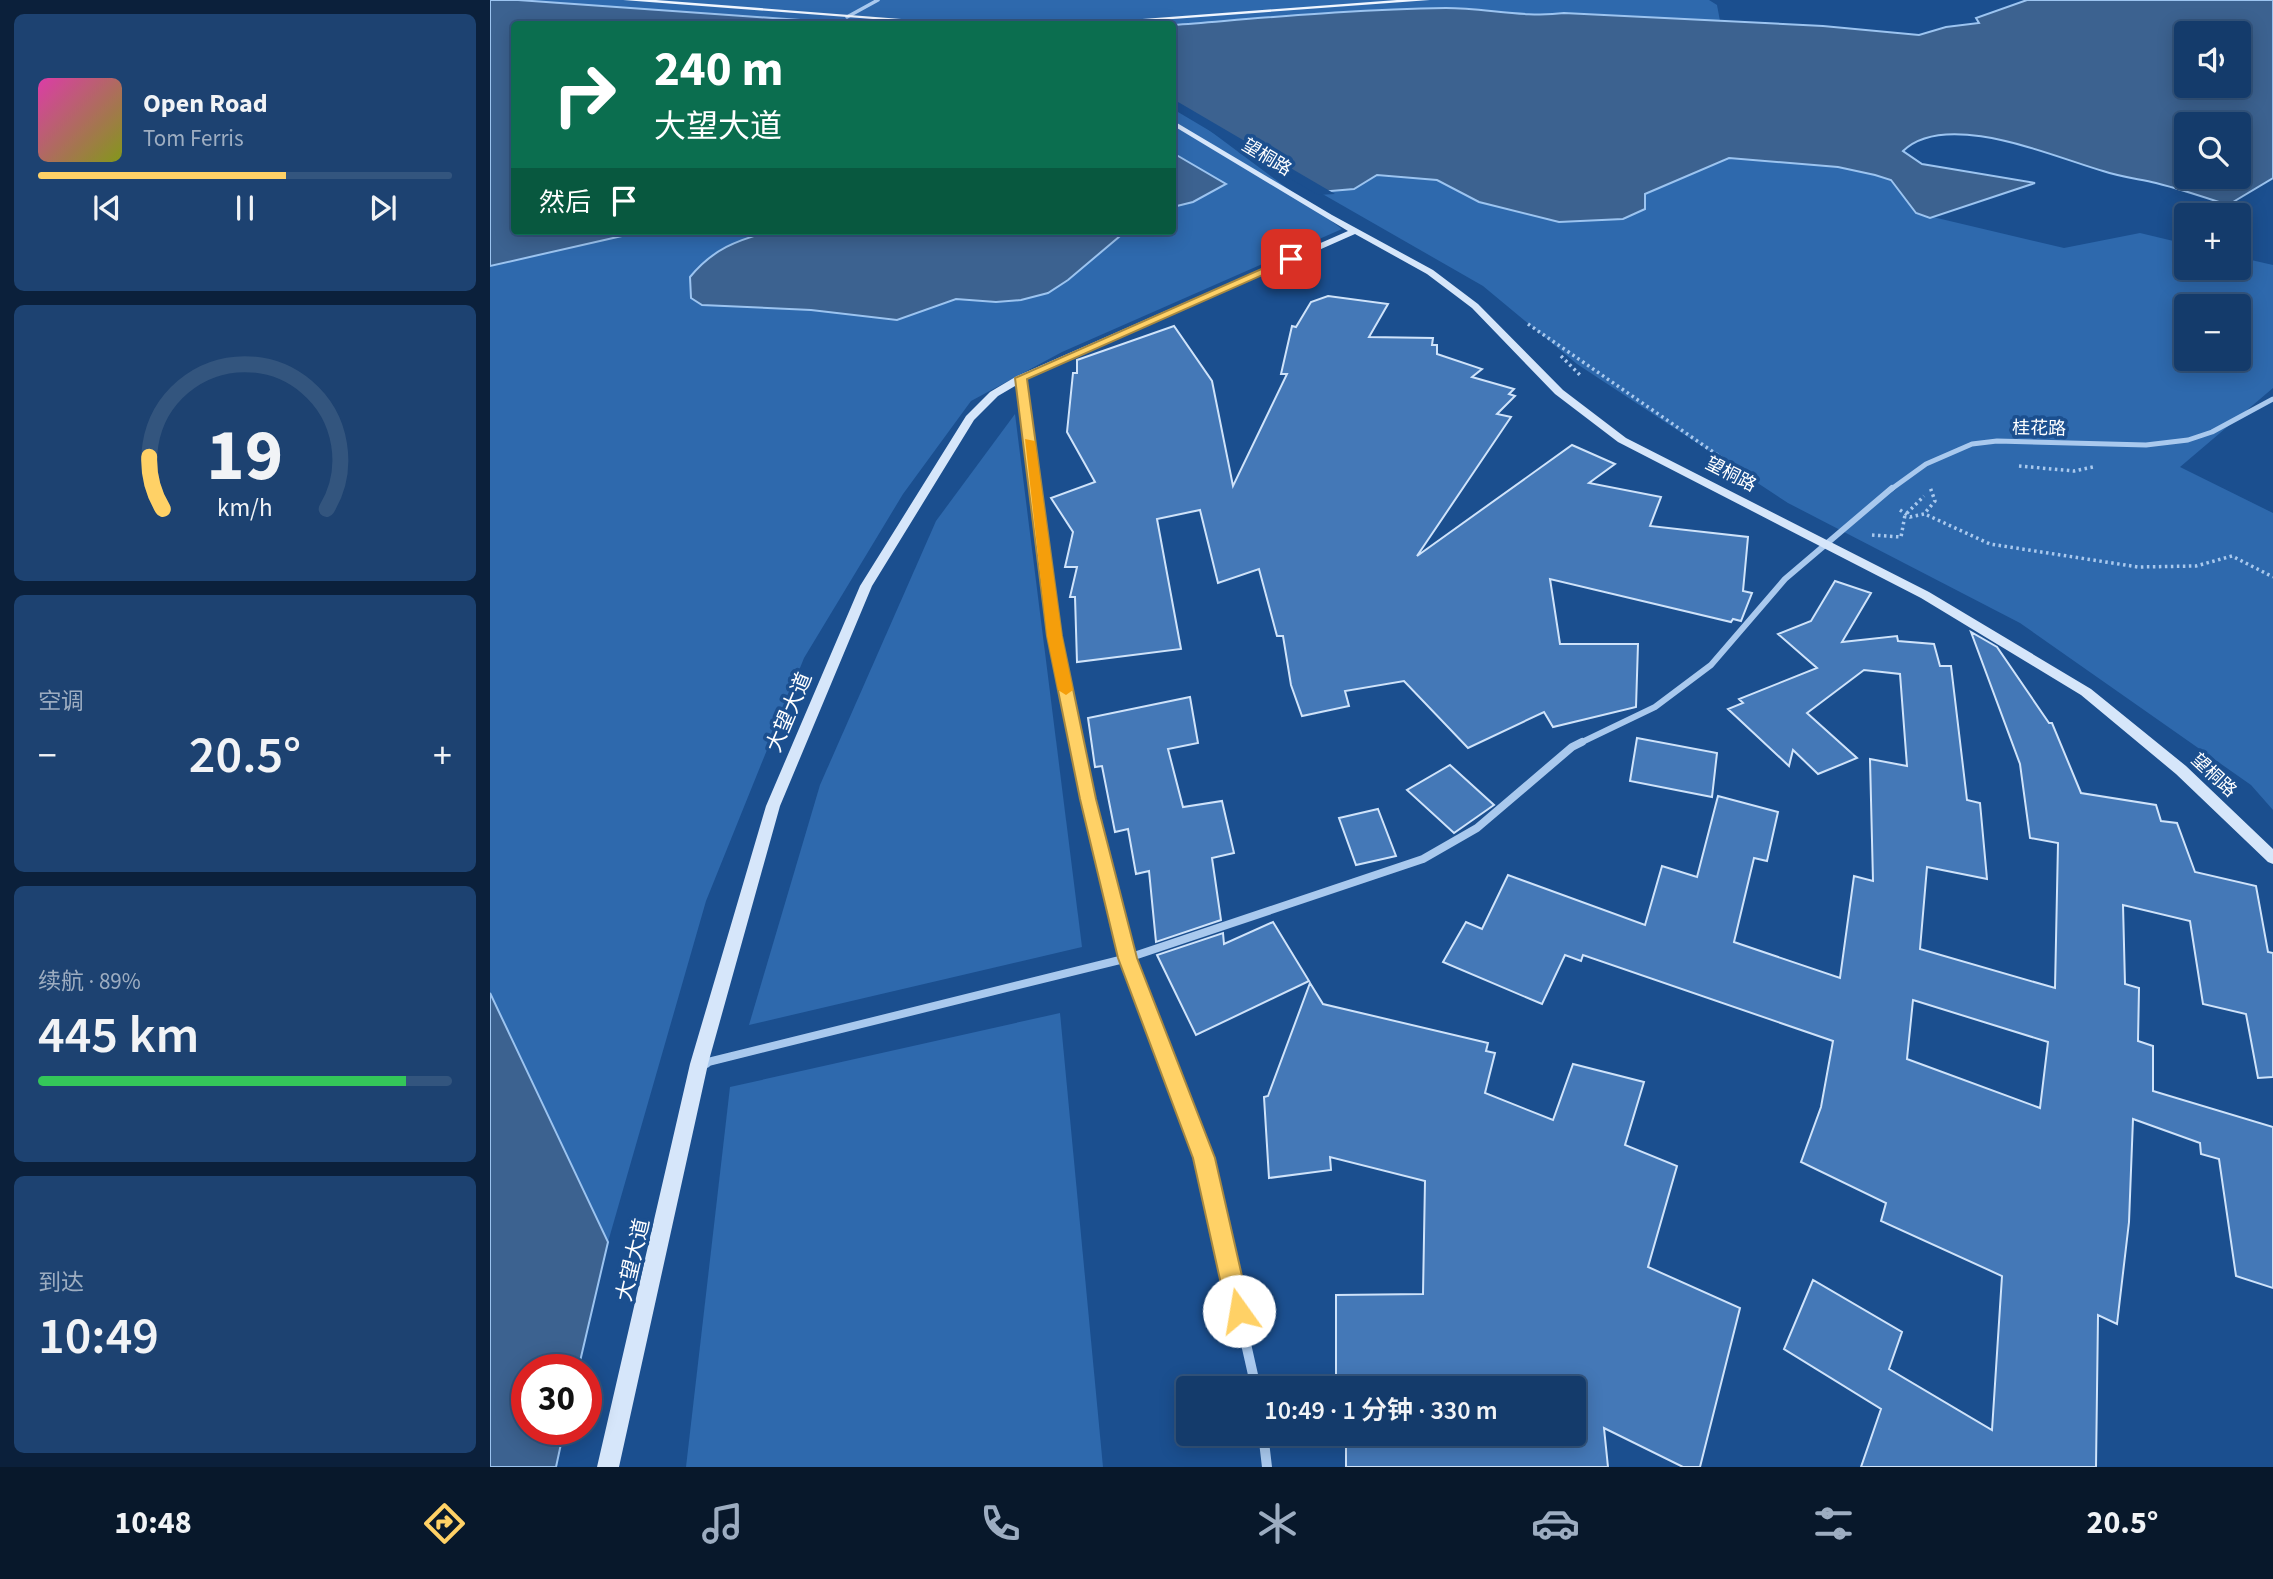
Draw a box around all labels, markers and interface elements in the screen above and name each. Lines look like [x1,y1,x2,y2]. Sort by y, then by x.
map controls [2174,21,2251,371]
button: sound [2174,21,2251,98]
text: 240 m [654,35,783,105]
icon: right [539,49,630,140]
text: Open Road [143,85,268,122]
text: 大望大道 [654,104,782,150]
button: search [2174,112,2251,189]
text: Tom Ferris [143,122,244,155]
street label: 望桐路 [1237,133,1296,182]
icon: arrive [605,182,643,220]
text: 然后 [539,184,591,221]
icon: previous [88,189,126,227]
icon: pause [226,189,264,227]
icon: next [364,189,402,227]
button: + [2174,203,2251,280]
pin [1261,229,1321,289]
icon: arrive [1272,240,1310,278]
button: − [2174,294,2251,371]
text: 19 [207,404,283,508]
street label: 桂花路 [2012,416,2066,441]
street label: 望桐路 [1701,451,1761,498]
text: km/h [217,490,273,526]
street label: 大望大道 [759,667,819,757]
text: 空调 [38,685,84,718]
text: 20.5° [189,719,301,793]
text: − [38,729,57,783]
text: + [433,729,452,783]
street label: 望桐路 [2185,748,2242,803]
text: 续航 · 89% [38,965,141,998]
text: 445 km [38,999,199,1073]
street label: 大望大道 [609,1216,657,1304]
text: 到达 [38,1266,84,1299]
position arrow [1202,1274,1276,1348]
text: 10:49 [38,1300,159,1374]
speed limit sign: 30 [511,1354,602,1445]
text: 10:49 · 1 分钟 · 330 m [1264,1392,1498,1429]
icon: directions [420,1499,469,1548]
icon: music [698,1499,747,1548]
icon: phone [976,1499,1025,1548]
icon: climate [1253,1499,1302,1548]
icon: car [1531,1499,1580,1548]
icon: filters [1809,1499,1858,1548]
text: 10:48 [114,1500,192,1546]
text: 20.5° [2087,1500,2159,1546]

